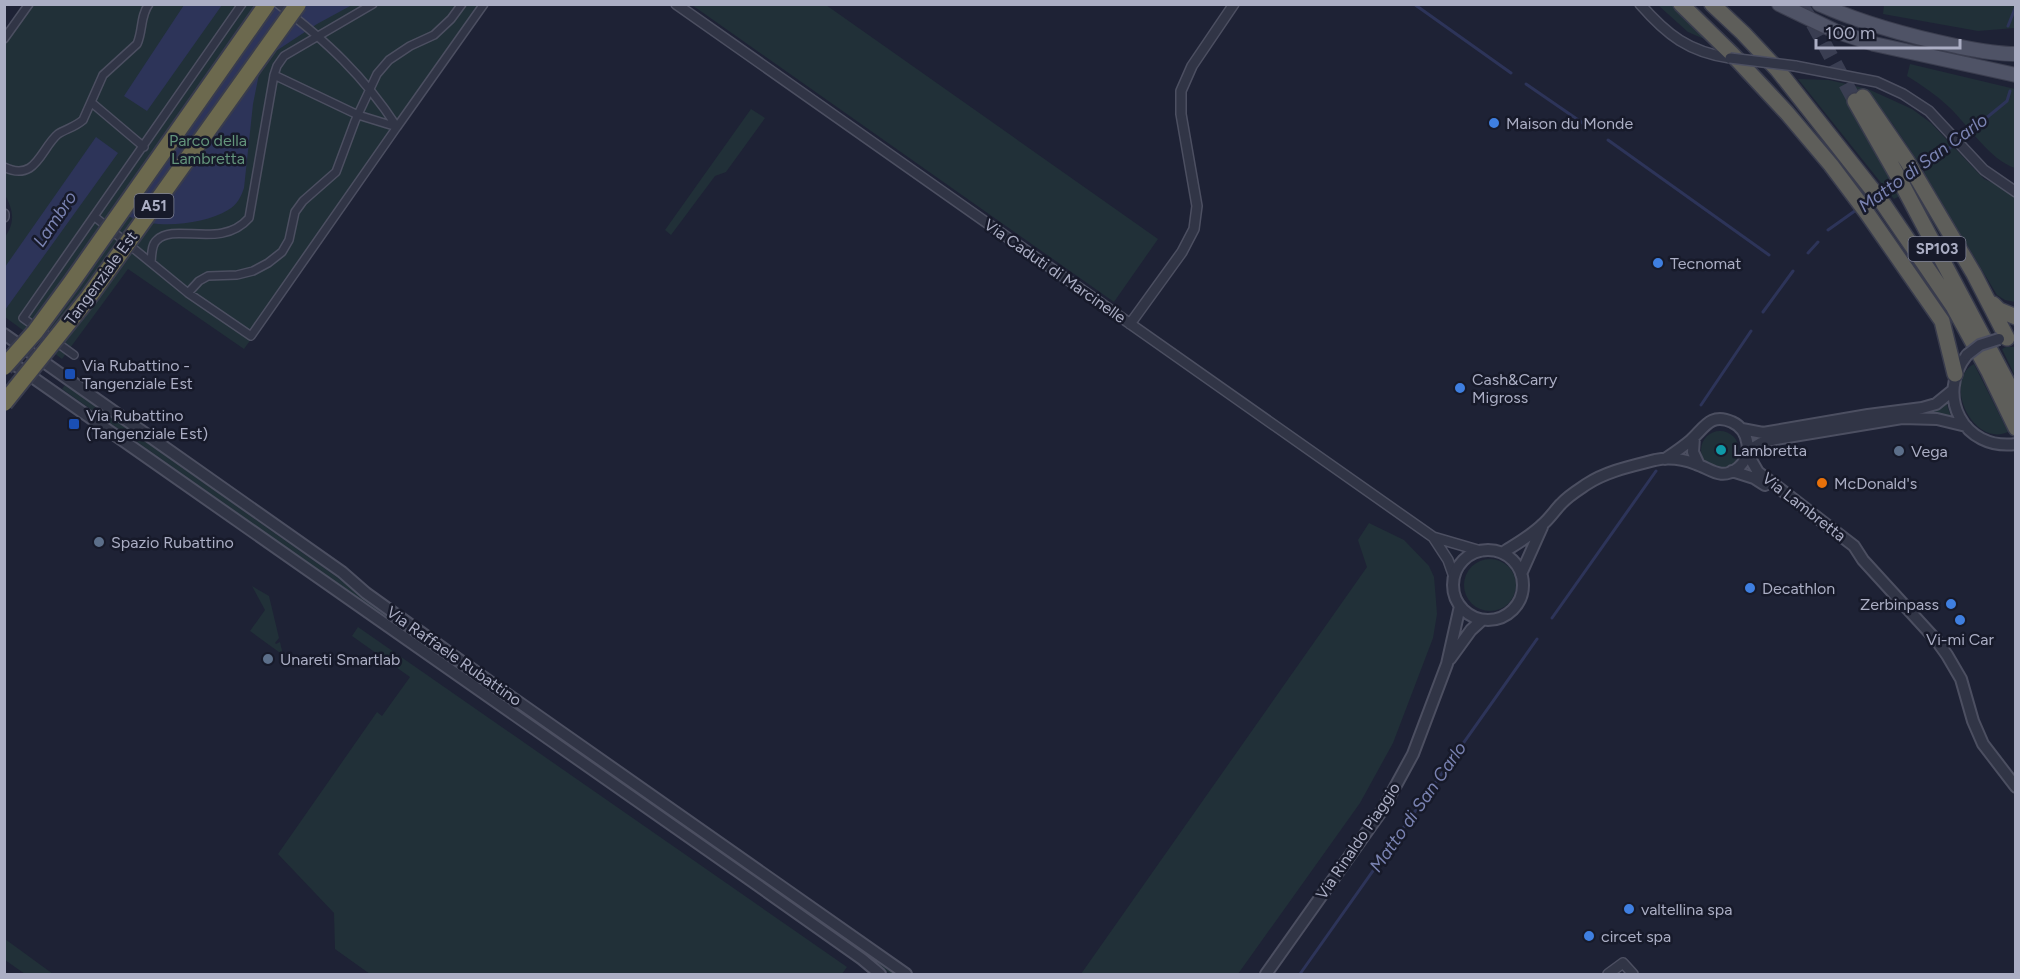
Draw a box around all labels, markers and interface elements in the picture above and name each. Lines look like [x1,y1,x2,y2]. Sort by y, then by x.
scale bar [1816,12,1960,50]
text: 100 m [1825,22,1875,44]
water label: Matto di San Carlo [1854,109,1992,217]
place label: Maison du Monde [1506,114,1633,133]
marker: Maison du Monde [1487,116,1501,130]
park label: Parco della Lambretta [169,131,247,168]
water label: Lambro [28,187,82,251]
road number: A51 [134,194,174,218]
street label: Via Caduti di Marcinelle [981,215,1130,327]
street label: Tangenziale Est [61,228,141,328]
road number: SP103 [1908,237,1966,261]
place label: Tecnomat [1670,254,1741,273]
marker: Tecnomat [1651,256,1665,270]
place label: Via Rubattino - Tangenziale Est [82,356,193,393]
marker: Via Rubattino - Tangenziale Est [63,367,77,381]
place label: Cash&Carry Migross [1472,370,1558,407]
marker: Cash&Carry Migross [1453,381,1467,395]
place label: Via Rubattino (Tangenziale Est) [86,406,208,443]
marker: Via Rubattino (Tangenziale Est) [67,417,81,431]
place label: Lambretta [1733,441,1807,460]
place label: Vega [1911,442,1948,461]
marker: Lambretta [1714,443,1728,457]
marker: Vega [1892,444,1906,458]
street label: Via Lambretta [1758,468,1850,546]
place label: McDonald's [1834,474,1917,493]
marker: McDonald's [1815,476,1829,490]
place label: Spazio Rubattino [111,533,234,552]
marker: Spazio Rubattino [92,535,106,549]
place label: Decathlon [1762,579,1835,598]
marker: Decathlon [1743,581,1757,595]
place label: Zerbinpass [1860,595,1939,614]
marker: Zerbinpass [1944,597,1958,611]
street label: Via Raffaele Rubattino [383,602,525,710]
marker: Vi-mi Car [1953,613,1967,627]
place label: Vi-mi Car [1926,630,1995,649]
place label: Unareti Smartlab [280,650,400,669]
marker: Unareti Smartlab [261,652,275,666]
water label: Matto di San Carlo [1365,738,1471,876]
street label: Via Rinaldo Piaggio [1312,779,1404,903]
place label: valtellina spa [1641,900,1732,919]
marker: valtellina spa [1622,902,1636,916]
place label: circet spa [1601,927,1671,946]
marker: circet spa [1582,929,1596,943]

